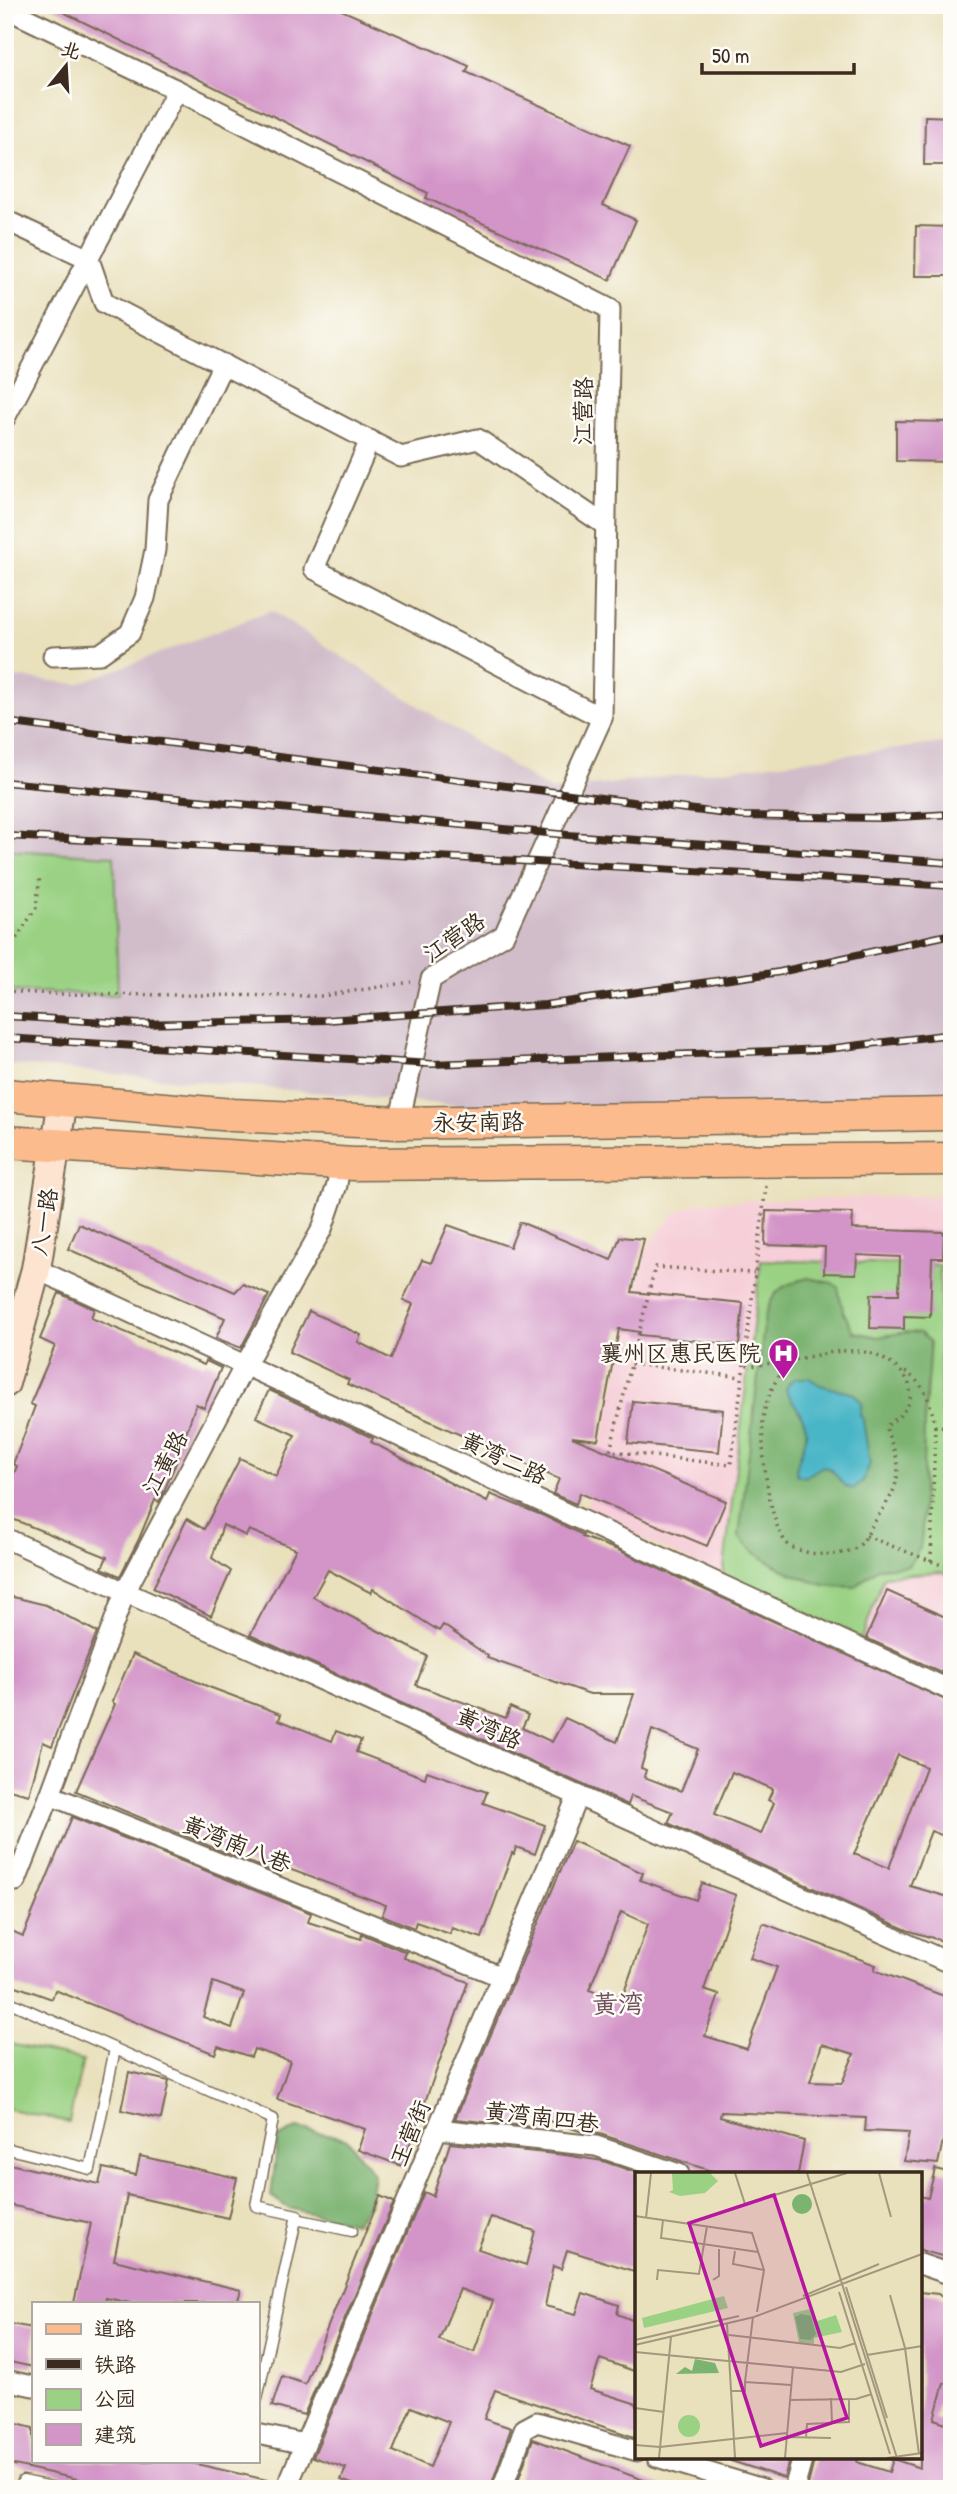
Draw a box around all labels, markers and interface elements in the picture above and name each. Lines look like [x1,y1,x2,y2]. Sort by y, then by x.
north arrow [32,32,102,102]
scale bar [702,32,854,76]
text: 北 [58,35,84,65]
text: 50 m [712,41,749,70]
street label: 江营路 [566,376,599,446]
street label: 江营路 [416,904,491,969]
street label: 永安南路 [432,1105,524,1138]
street label: 八一路 [23,1185,64,1258]
hospital icon: 襄州区惠民医院 [767,1336,801,1380]
place label: 襄州区惠民医院 [600,1337,761,1368]
street label: 黄湾二路 [456,1424,552,1491]
street label: 江黄路 [135,1425,194,1501]
street label: 黄湾路 [451,1699,527,1756]
street label: 黄湾南八巷 [178,1808,297,1880]
district label: 黄湾 [592,1986,644,2021]
street label: 黄湾南四巷 [483,2094,602,2139]
street label: 王营街 [382,2095,437,2171]
inset map [635,2172,922,2459]
legend [32,2302,259,2462]
text: 道路 [94,2314,136,2343]
text: 铁路 [94,2350,136,2379]
text: 公园 [94,2384,136,2413]
text: 建筑 [94,2420,136,2449]

